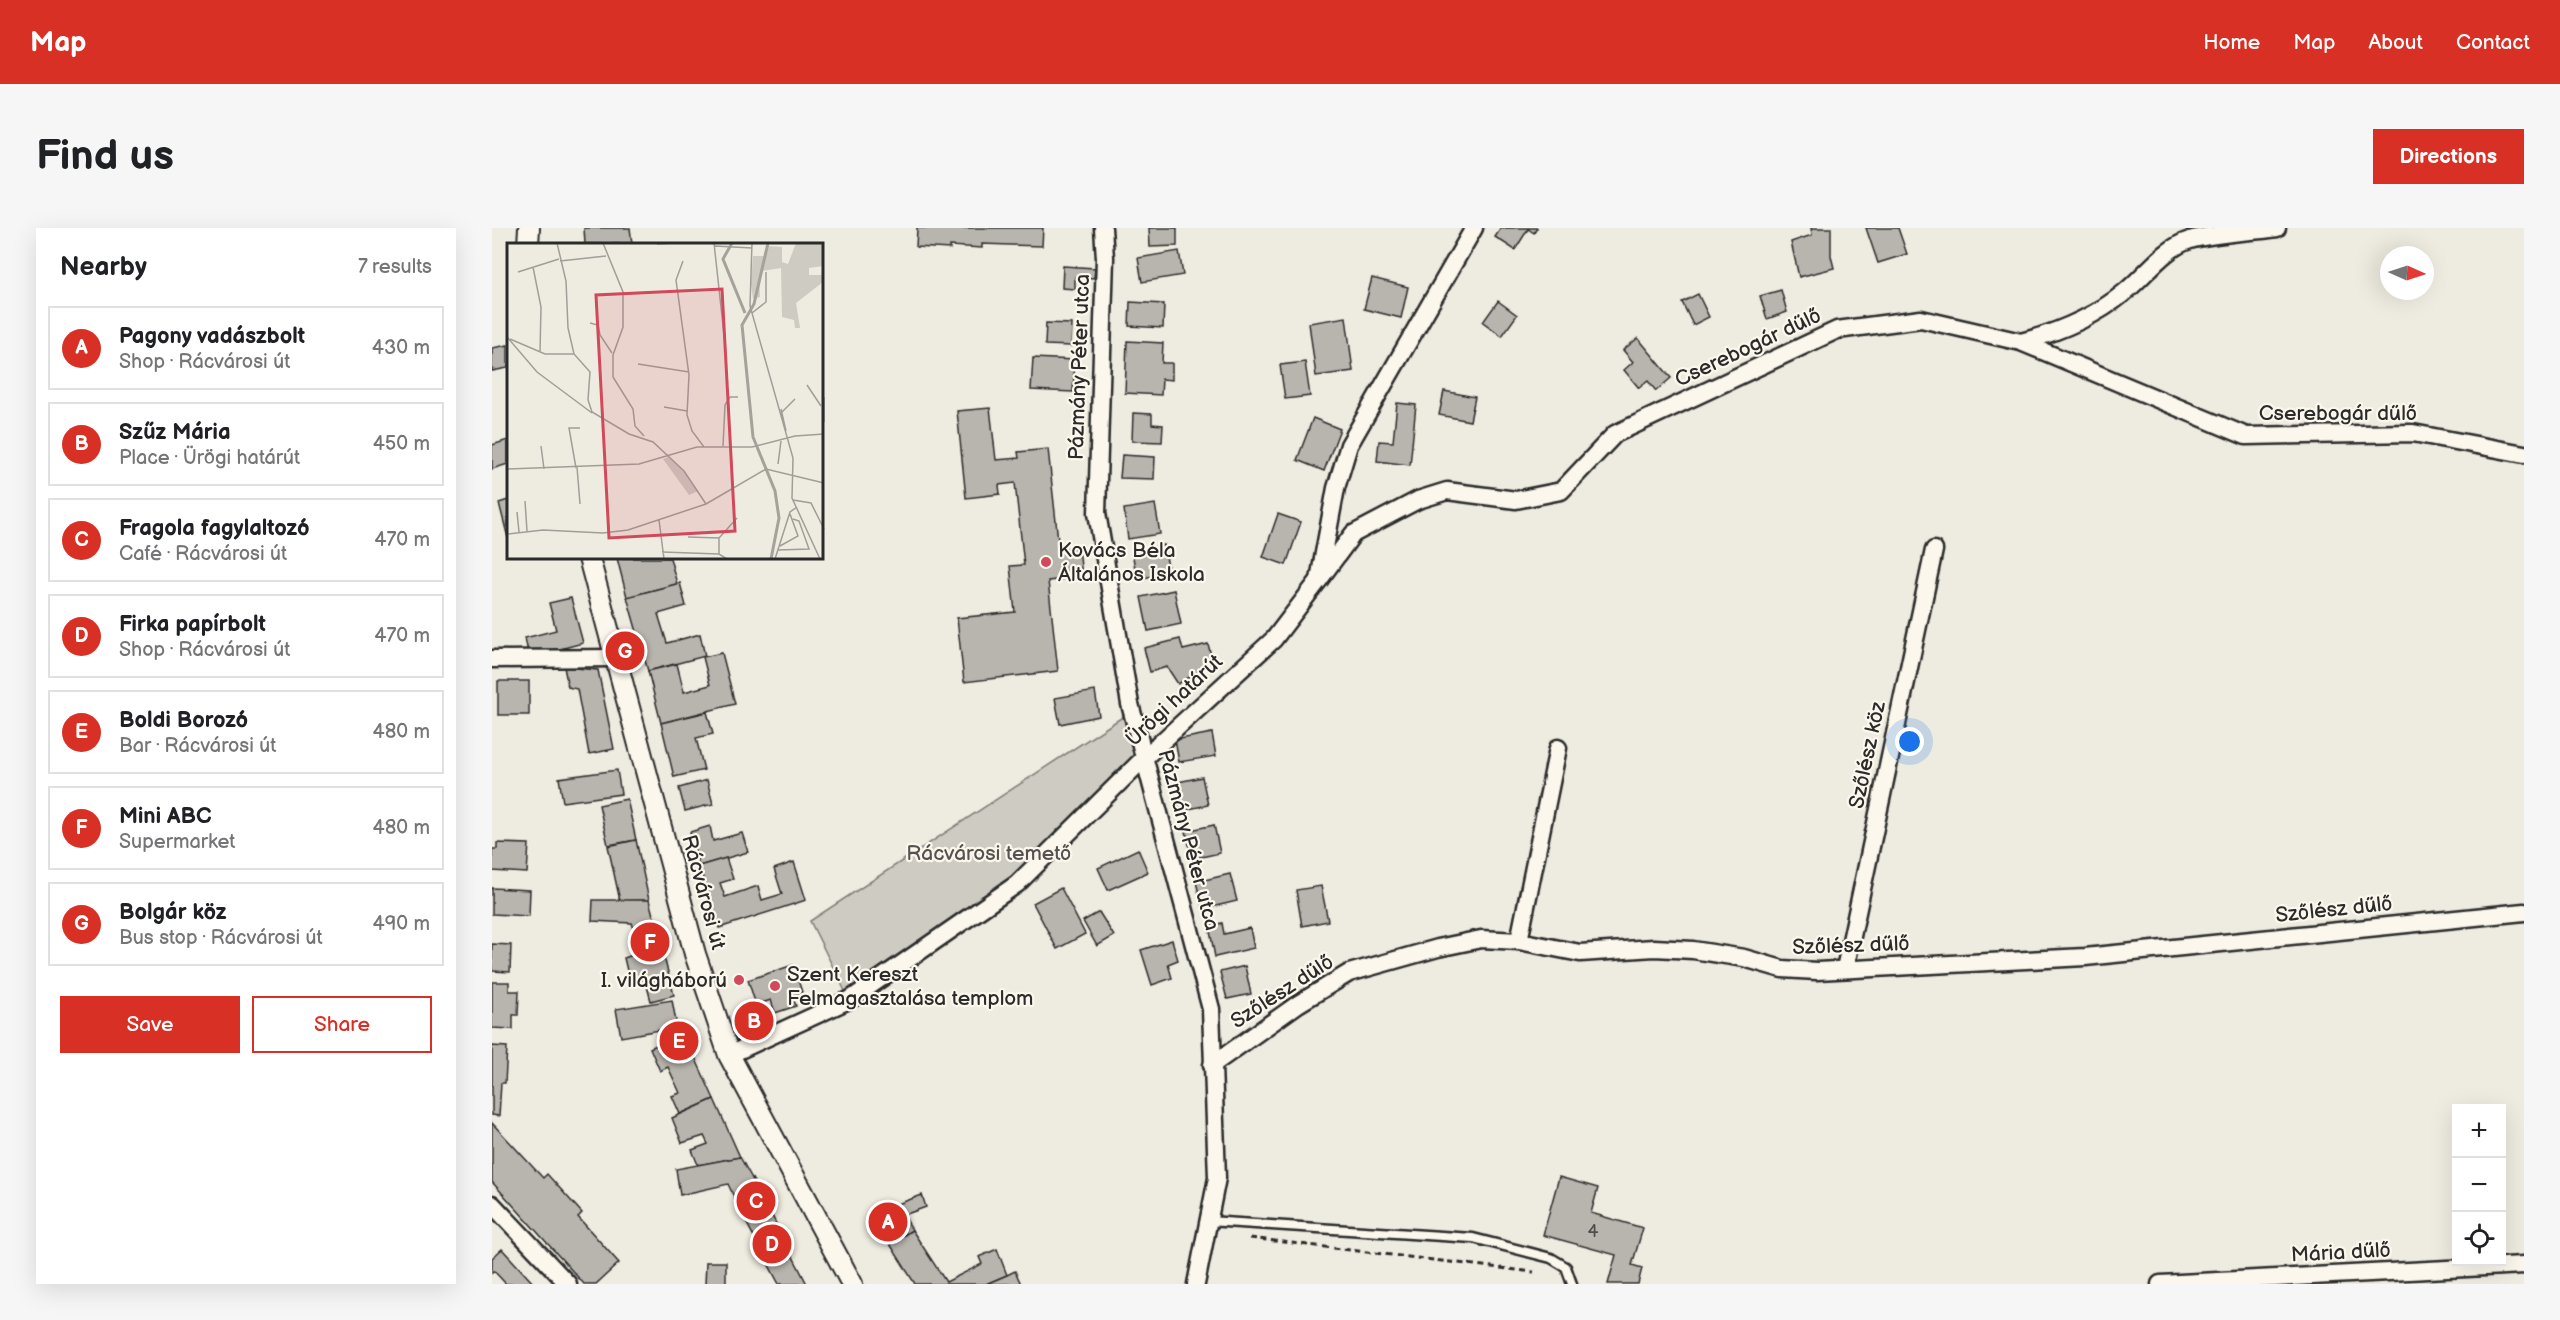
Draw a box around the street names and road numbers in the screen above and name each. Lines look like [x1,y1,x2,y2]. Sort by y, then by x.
street label: Pázmány Péter utca [1064,273,1095,461]
street label: Cserebogár dűlő [1671,303,1825,392]
street label: Cserebogár dűlő [2259,401,2417,426]
street label: Ürögi határút [1121,649,1228,752]
street label: Szőlész köz [1844,698,1891,811]
street label: Pázmány Péter utca [1152,747,1225,933]
street label: Rácvárosi út [676,832,731,953]
street label: Szőlész dűlő [2274,891,2394,928]
street label: Szőlész dűlő [1792,931,1910,960]
street label: Szőlész dűlő [1226,949,1338,1034]
street label: Mária dűlő [2290,1237,2392,1268]

